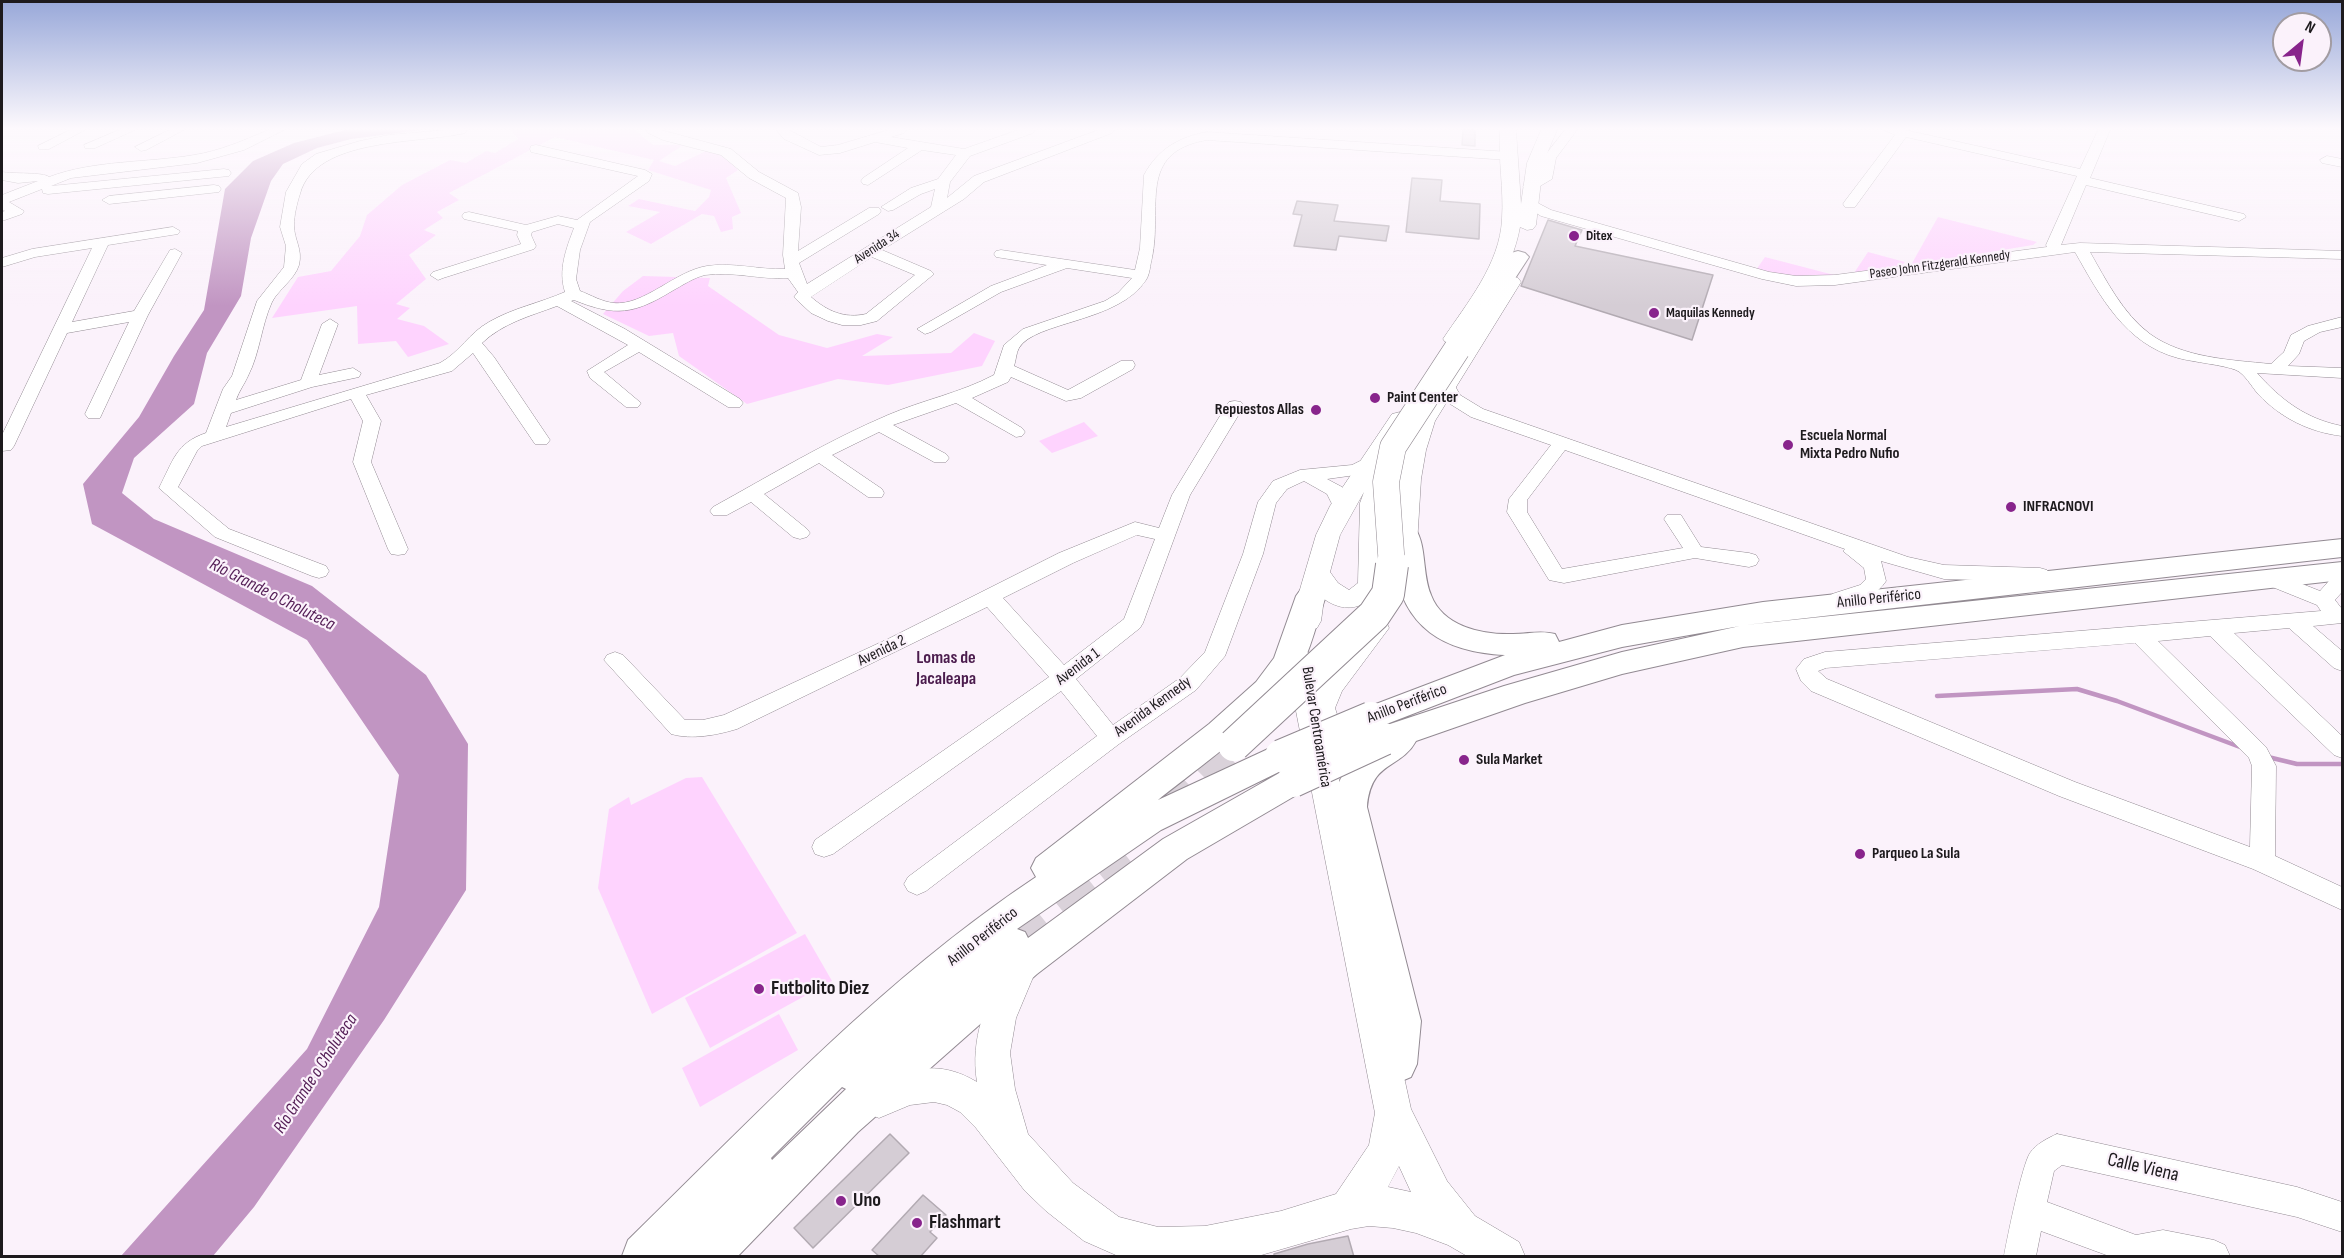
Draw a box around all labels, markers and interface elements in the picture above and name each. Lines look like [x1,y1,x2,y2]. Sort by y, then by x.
north arrow [2272,12,2332,72]
text: N [2302,17,2318,38]
street label: Avenida 34 [851,226,903,268]
place label: Ditex [1586,228,1612,244]
marker: Ditex [1567,229,1581,243]
street label: Paseo John Fitzgerald Kennedy [1869,247,2011,283]
place label: Maquilas Kennedy [1666,305,1755,321]
marker: Maquilas Kennedy [1647,306,1661,320]
place label: Paint Center [1387,388,1458,408]
marker: Paint Center [1368,391,1382,405]
place label: Repuestos Allas [1215,400,1304,420]
marker: Repuestos Allas [1309,403,1323,417]
place label: Escuela Normal Mixta Pedro Nufio [1800,426,1900,464]
marker: Escuela Normal Mixta Pedro Nufio [1781,438,1795,452]
place label: INFRACNOVI [2023,497,2093,517]
marker: INFRACNOVI [2004,500,2018,514]
water label: Río Grande o Choluteca [206,554,338,636]
street label: Anillo Periférico [1836,585,1922,613]
street label: Avenida 2 [855,631,909,671]
street label: Avenida 1 [1052,644,1104,690]
district label: Lomas de Jacaleapa [916,647,976,690]
street label: Bulevar Centroamérica [1297,665,1335,789]
street label: Avenida Kennedy [1111,673,1195,741]
street label: Anillo Periférico [1364,680,1450,728]
place label: Sula Market [1476,750,1543,770]
marker: Sula Market [1457,753,1471,767]
place label: Parqueo La Sula [1872,844,1960,864]
marker: Parqueo La Sula [1853,847,1867,861]
street label: Anillo Periférico [944,904,1022,970]
place label: Futbolito Diez [771,977,869,1001]
marker: Futbolito Diez [752,982,766,996]
water label: Río Grande o Choluteca [269,1010,363,1138]
street label: Calle Viena [2105,1148,2181,1188]
place label: Uno [853,1189,881,1213]
marker: Uno [834,1194,848,1208]
place label: Flashmart [929,1211,1001,1235]
marker: Flashmart [910,1216,924,1230]

